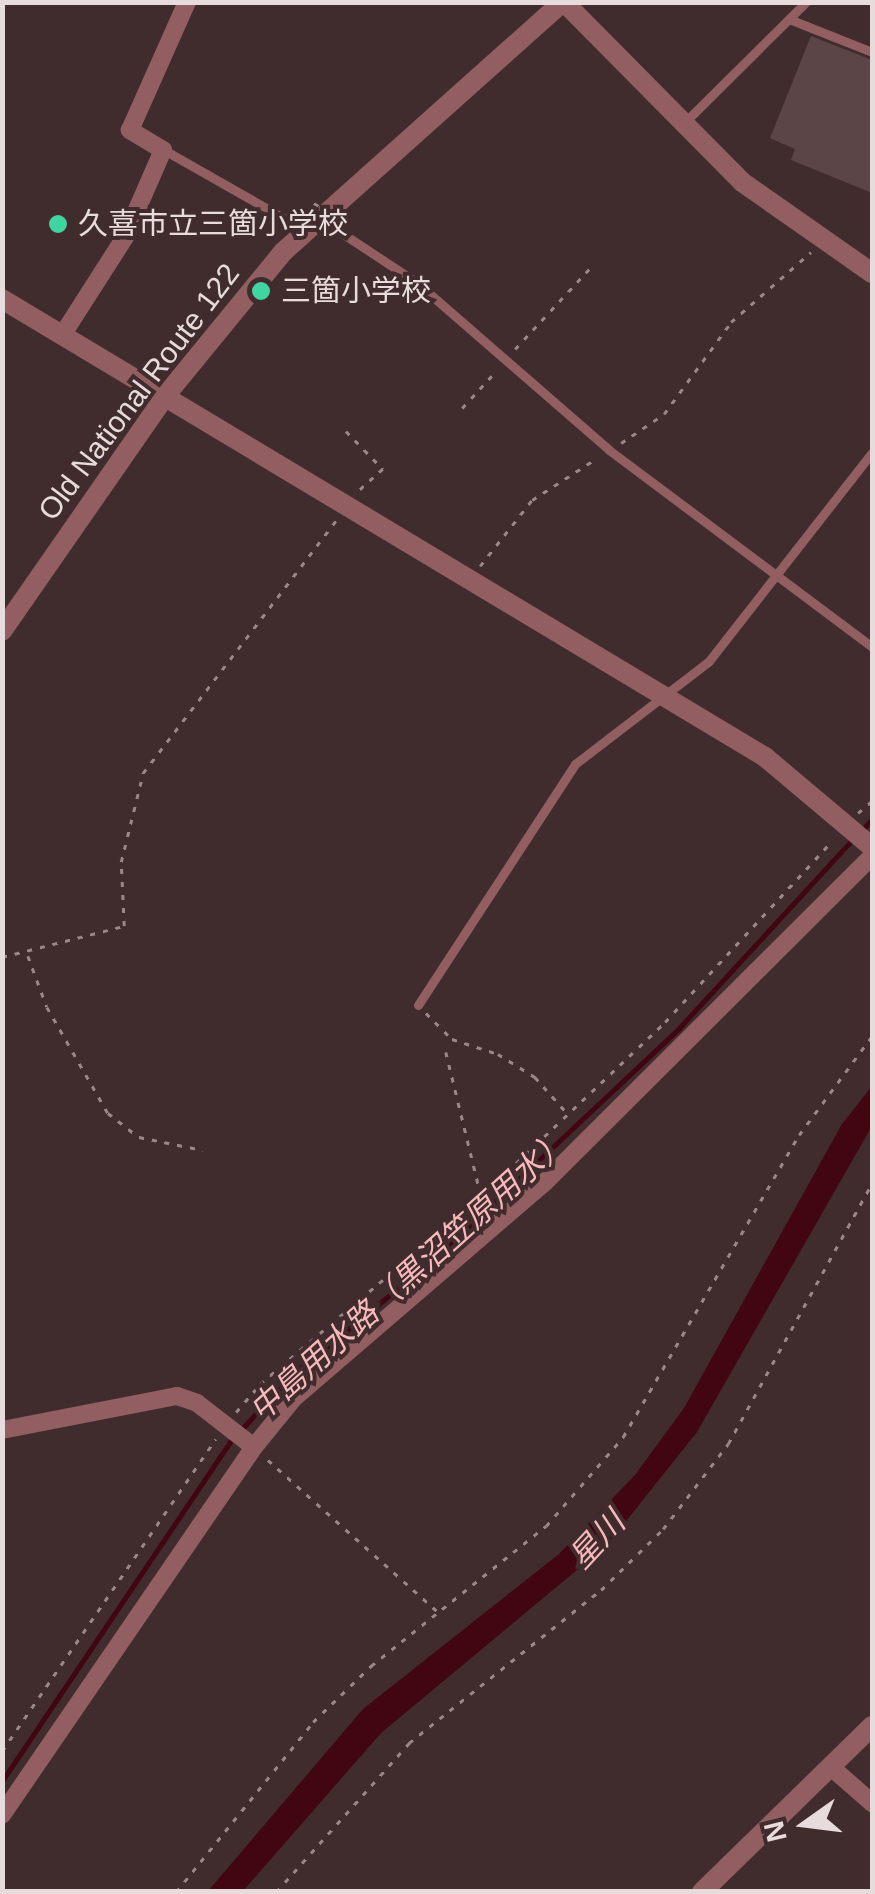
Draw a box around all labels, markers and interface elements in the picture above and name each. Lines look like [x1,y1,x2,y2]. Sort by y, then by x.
place label: 久喜市立三箇小学校 [78,206,348,242]
marker: 久喜市立三箇小学校 [47,213,69,235]
street label: Old National Route 122 [31,257,247,527]
place label: 三箇小学校 [281,273,431,309]
marker: 三箇小学校 [250,280,272,302]
water label: 中島用水路（黒沼笠原用水） [242,1123,576,1429]
water label: 星川 [561,1504,633,1576]
north arrow [755,1774,855,1874]
text: N [758,1818,793,1845]

